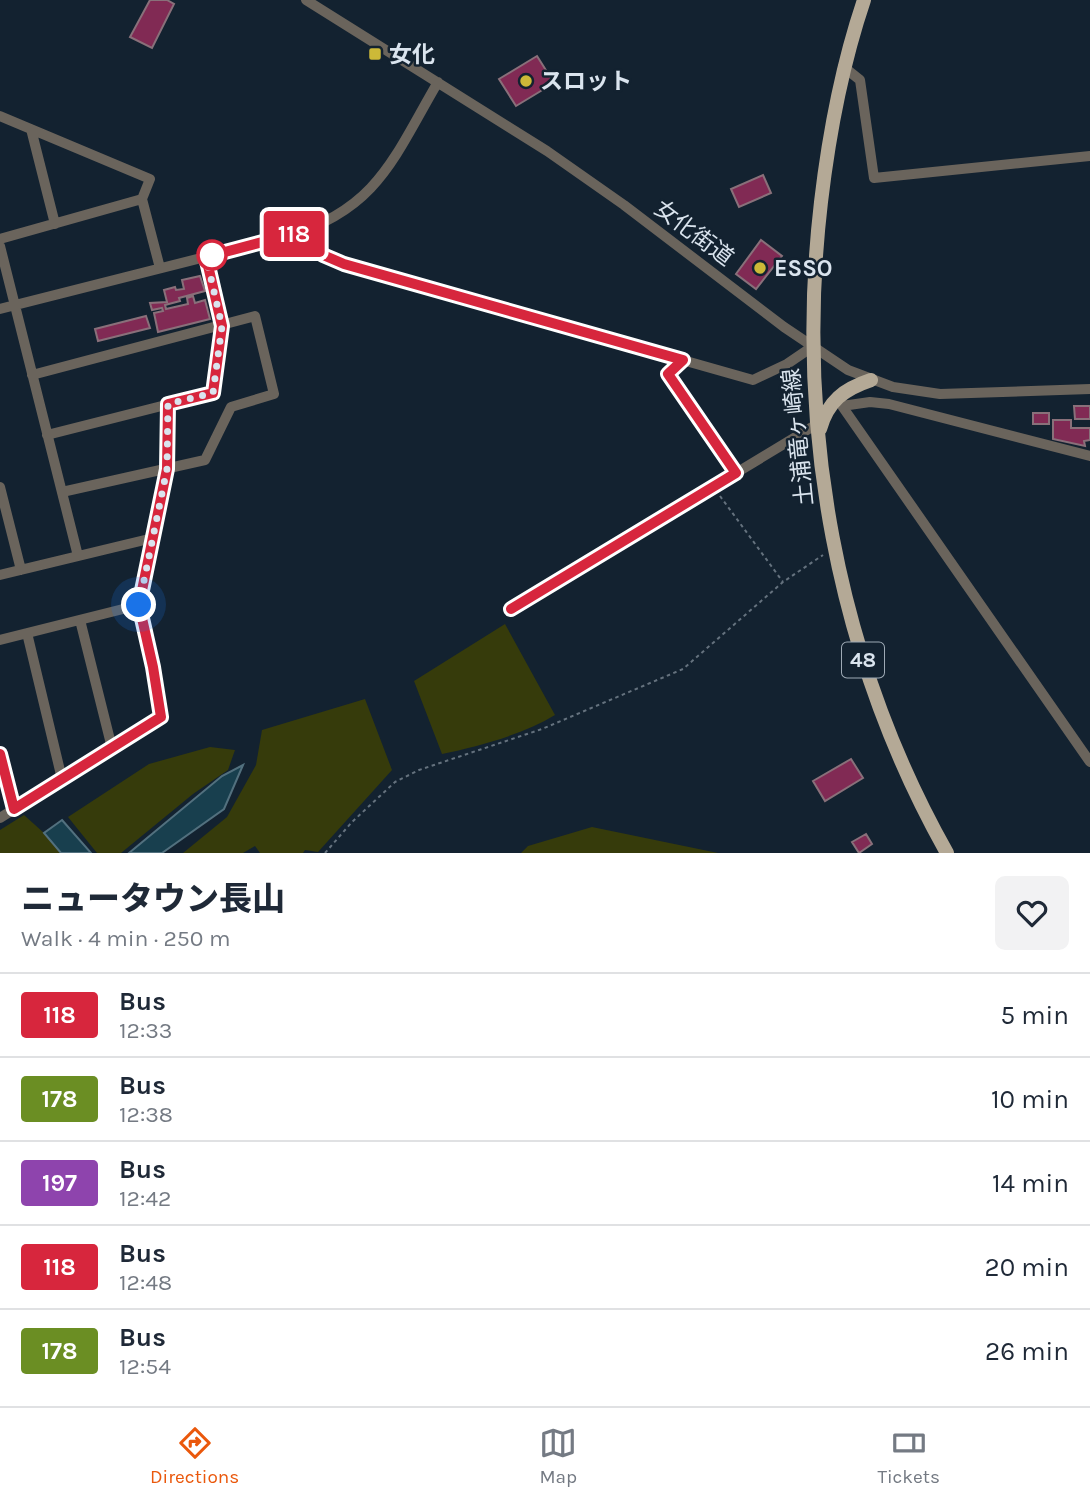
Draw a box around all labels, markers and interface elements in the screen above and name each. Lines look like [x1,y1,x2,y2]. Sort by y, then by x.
place label: 女化 [389,41,435,68]
marker: 女化 [367,46,383,62]
place label: スロット [540,68,632,95]
marker: スロット [518,73,534,89]
street label: 女化街道 [649,195,739,271]
line badge: 118 [254,211,334,257]
text: 118 [278,220,310,248]
unlabelled marker [197,240,227,270]
place label: ESSO [774,255,833,282]
marker: ESSO [752,260,768,276]
street label: 土浦竜ヶ崎線 [777,367,819,507]
your location [121,587,156,622]
road number: 48 [842,642,884,678]
button: heart [995,876,1069,950]
text: ニュータウン長山 [21,880,285,918]
text: Walk · 4 min · 250 m [21,925,230,952]
text: Bus [119,986,166,1017]
text: 5 min [1000,1000,1069,1031]
text: 118 [43,1001,76,1029]
text: 12:33 [119,1017,172,1044]
text: Bus [119,1070,166,1101]
text: 10 min [991,1084,1069,1115]
text: 178 [41,1085,78,1113]
text: 12:38 [119,1101,173,1128]
text: Bus [119,1154,166,1185]
text: 14 min [992,1168,1069,1199]
text: 197 [42,1169,77,1197]
text: 12:42 [119,1185,171,1212]
text: Bus [119,1238,166,1269]
text: 20 min [985,1252,1069,1283]
text: 118 [43,1253,76,1281]
text: 12:48 [119,1269,172,1296]
text: Bus [119,1322,166,1353]
text: 26 min [985,1336,1069,1367]
text: 178 [41,1337,78,1365]
text: 12:54 [119,1353,171,1380]
tab: Directions [150,1424,239,1488]
tab: Map [539,1424,577,1488]
tab: Tickets [877,1424,940,1488]

